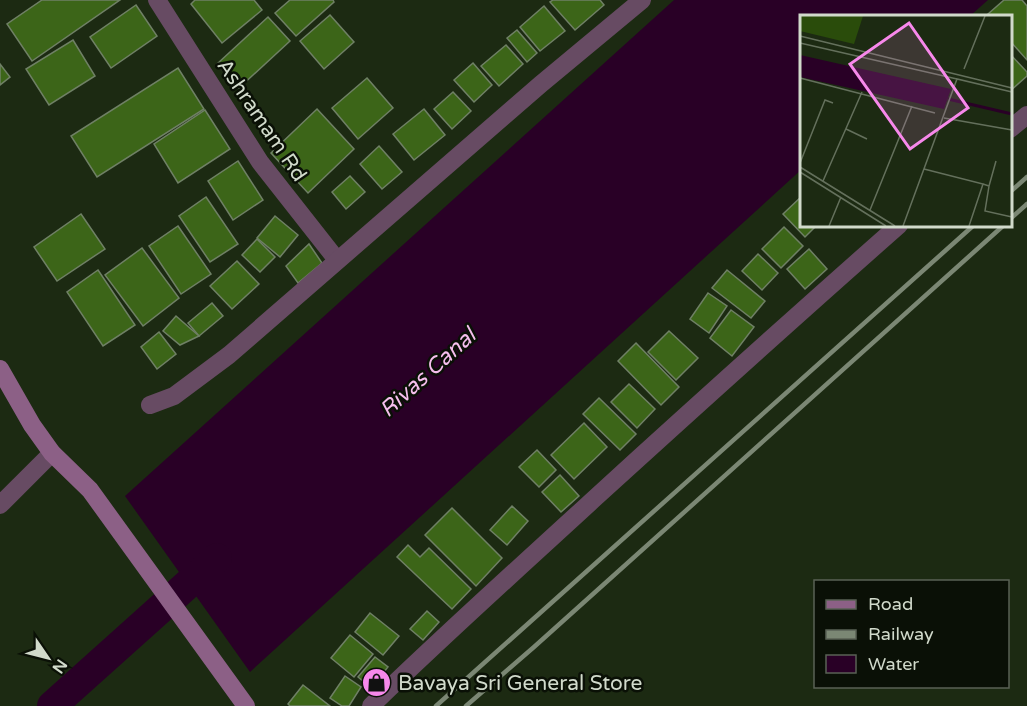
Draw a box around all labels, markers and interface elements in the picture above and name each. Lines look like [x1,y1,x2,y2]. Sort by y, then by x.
inset map [800,15,1012,226]
street label: Ashramam Rd [211,54,312,186]
water label: Rivas Canal [374,321,483,423]
legend [814,580,1009,688]
text: Road [868,593,913,615]
text: Railway [868,623,934,645]
north arrow [18,628,78,688]
text: Water [868,653,919,675]
text: N [48,655,71,677]
shop icon: Bavaya Sri General Store [361,667,393,699]
place label: Bavaya Sri General Store [398,671,643,696]

